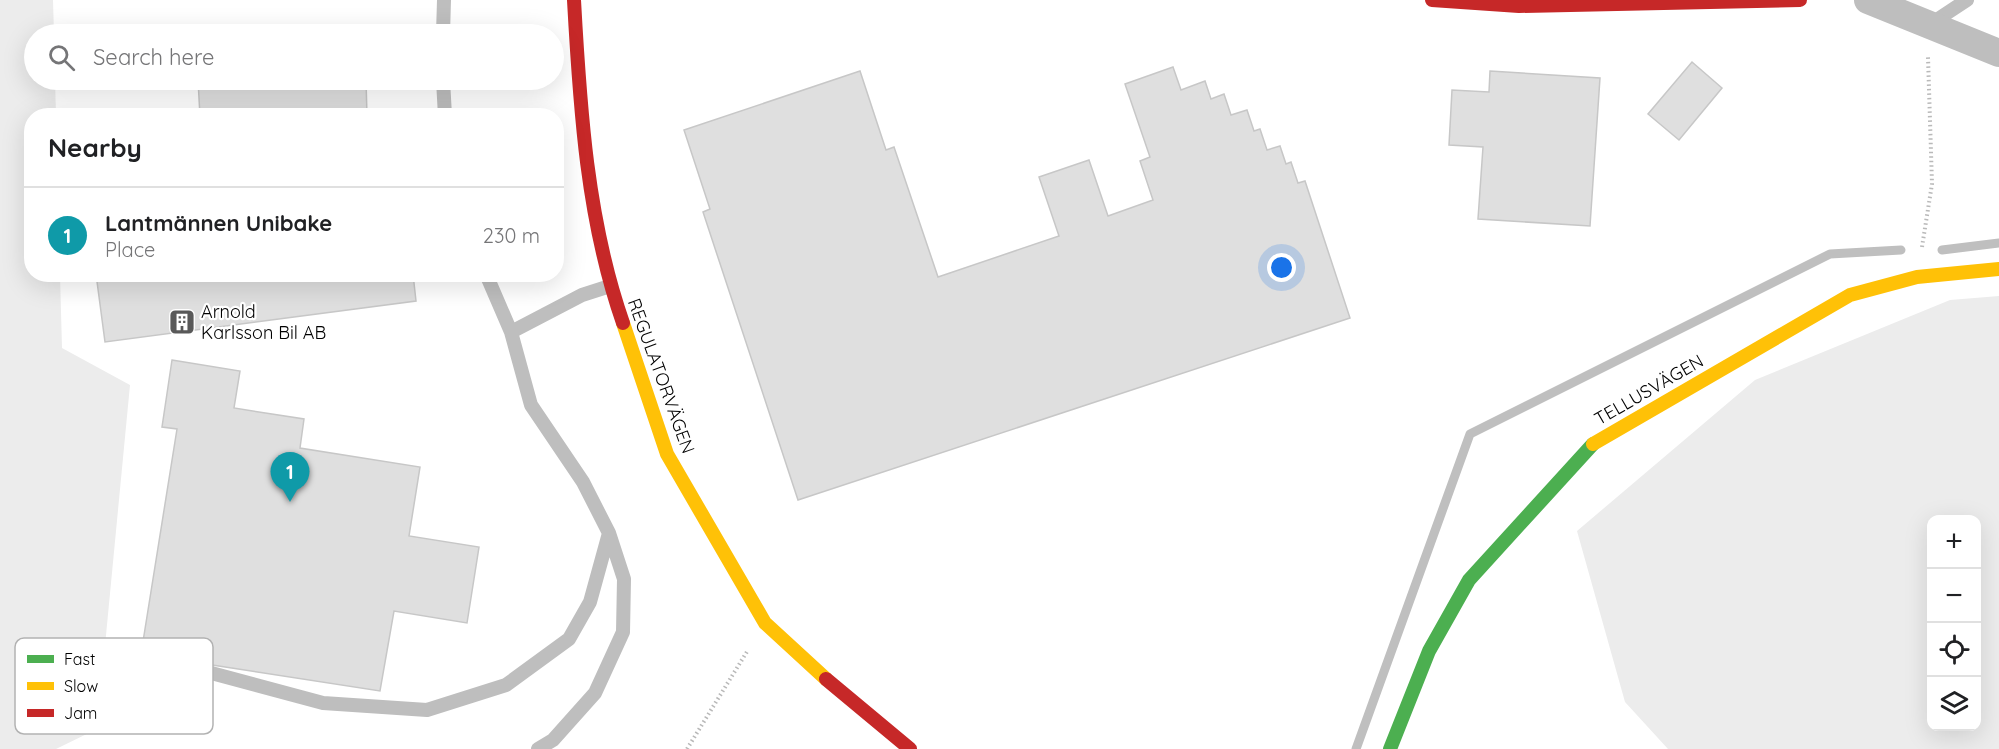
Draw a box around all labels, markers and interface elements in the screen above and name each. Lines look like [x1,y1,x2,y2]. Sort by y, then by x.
search box [24,24,564,90]
icon: search [45,41,78,74]
text: Search here [93,43,214,71]
text: Nearby [48,131,142,164]
text: Lantmännen Unibake [105,209,332,237]
text: 1 [64,223,71,248]
text: 230 m [483,223,540,248]
text: Place [105,237,155,262]
your location [1267,253,1296,282]
street label: REGULATORVÄGEN [623,295,700,457]
place label: Arnold Karlsson Bil AB [201,300,326,344]
building icon: Arnold Karlsson Bil AB [167,307,197,337]
street label: TELLUSVÄGEN [1590,349,1707,430]
pin: 1 [270,452,310,502]
map controls [1927,515,1981,731]
button: + [1927,515,1981,569]
button: − [1927,569,1981,623]
button: locate [1927,623,1981,677]
legend [15,638,213,734]
text: Fast [64,649,95,669]
text: Slow [64,676,98,696]
button: layers [1927,677,1981,731]
text: Jam [64,703,97,723]

